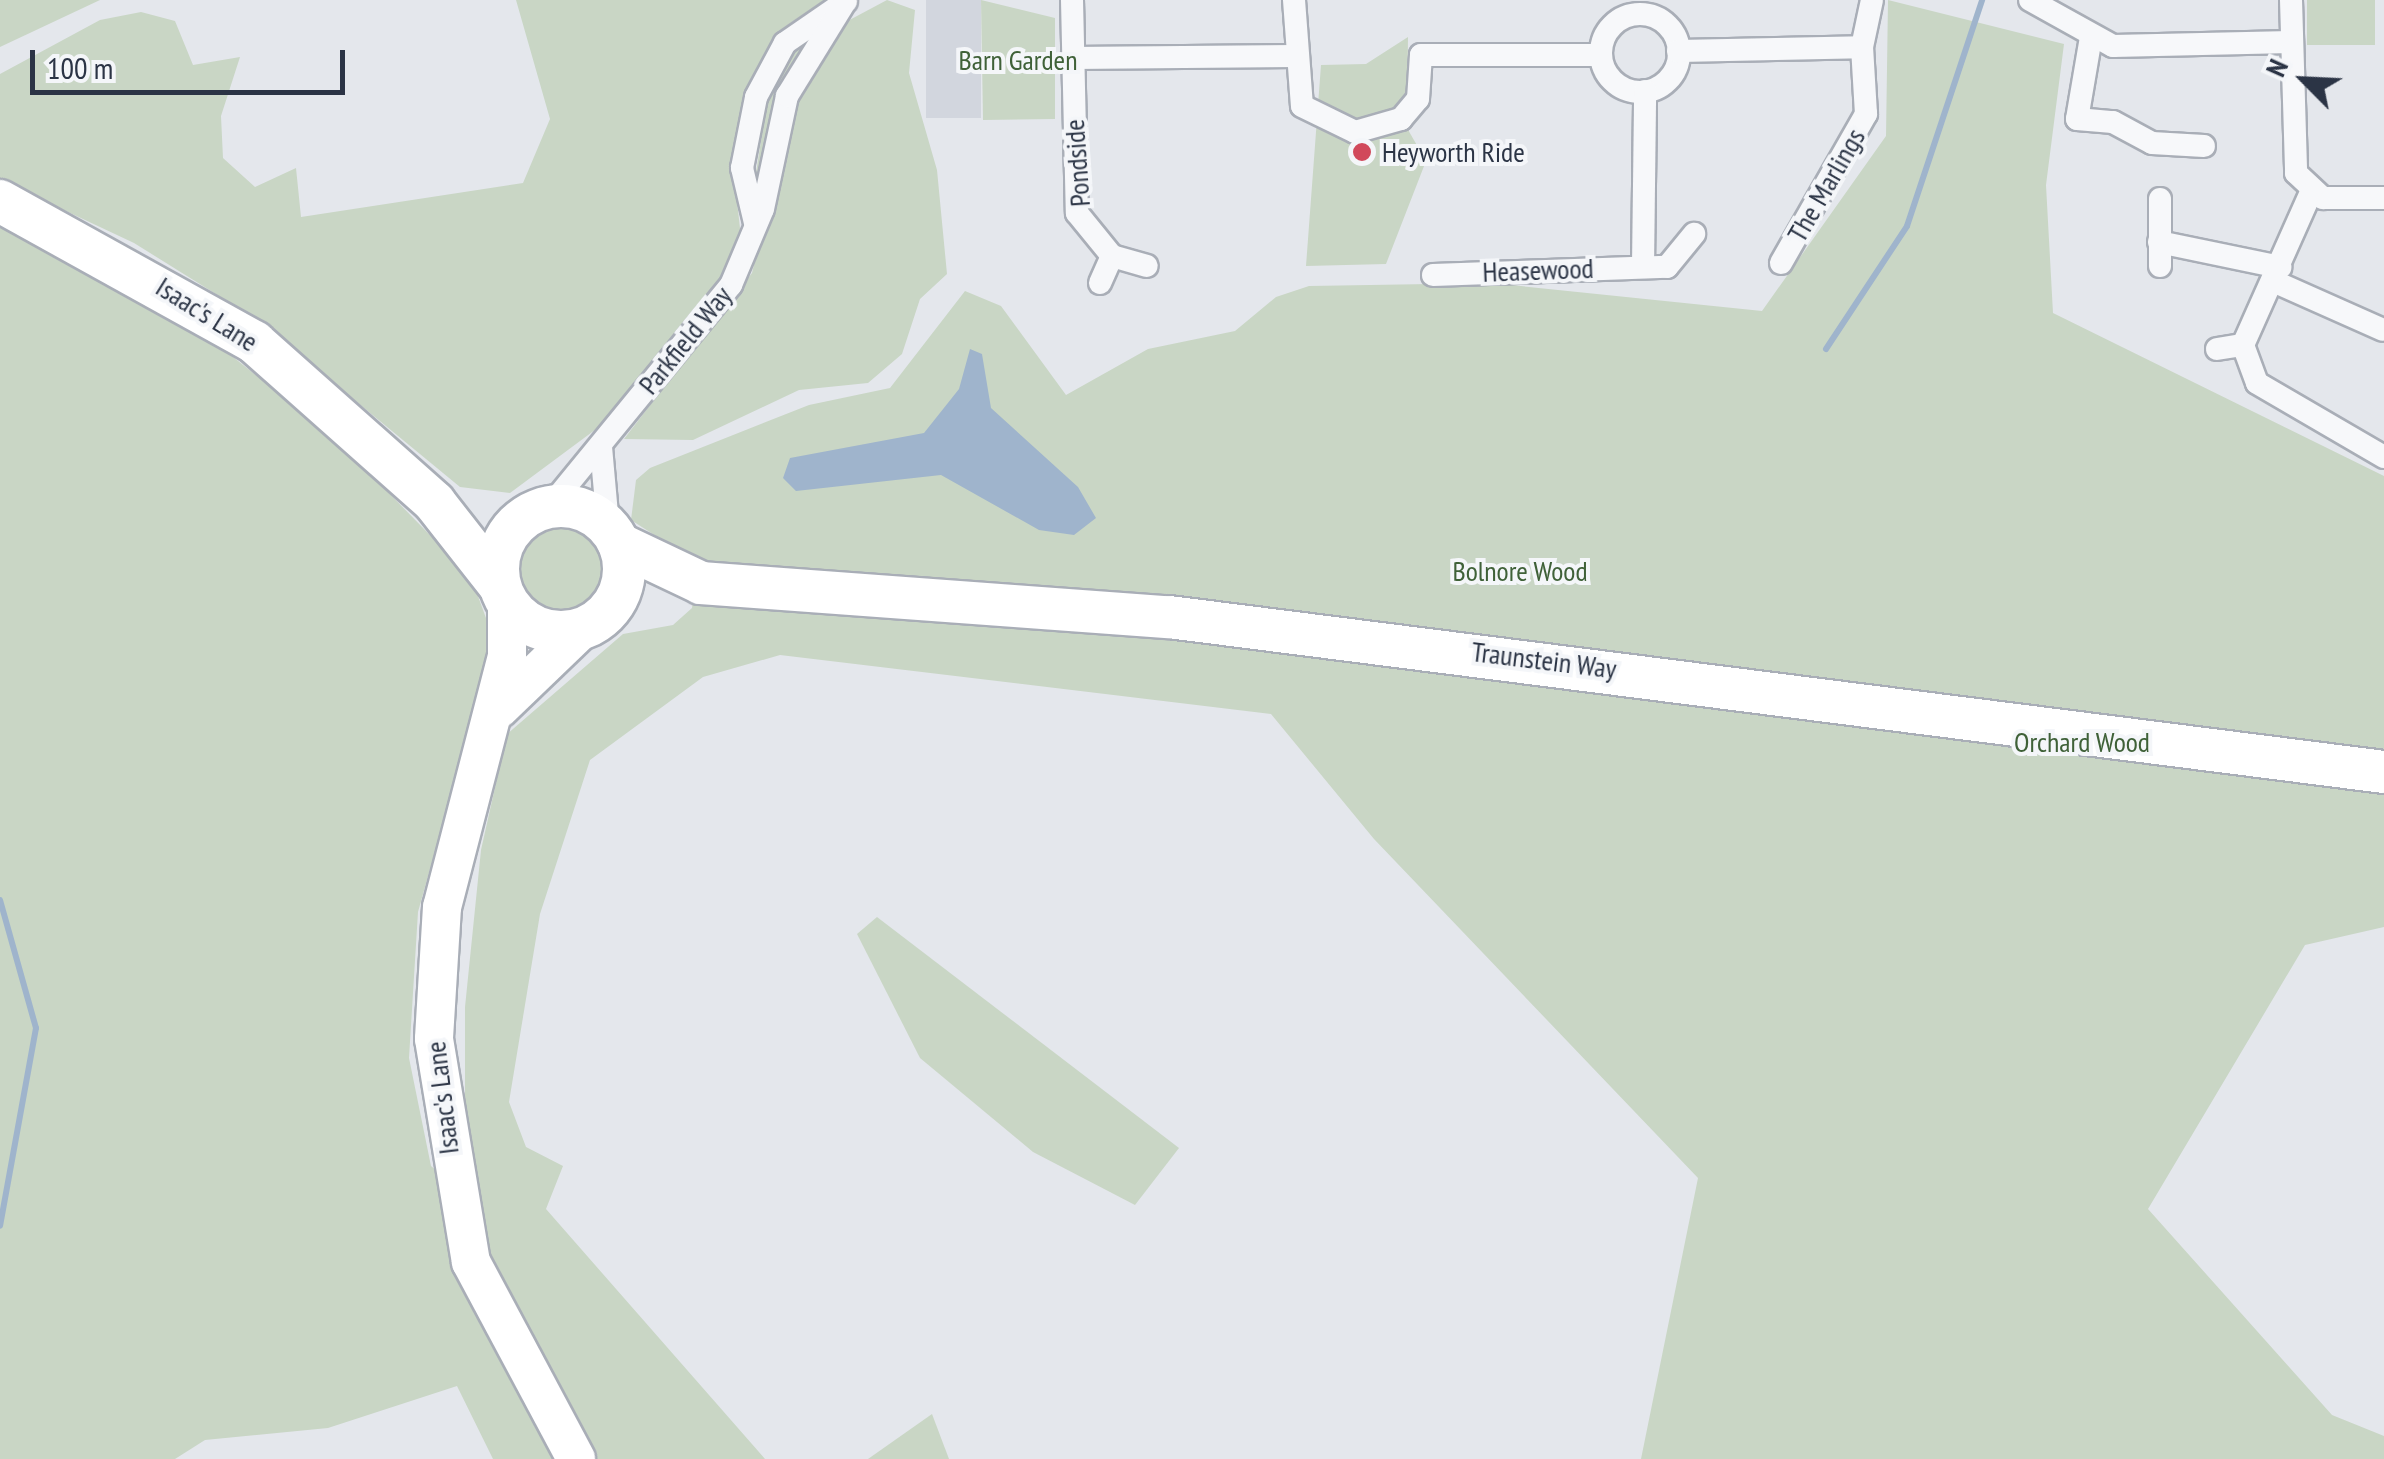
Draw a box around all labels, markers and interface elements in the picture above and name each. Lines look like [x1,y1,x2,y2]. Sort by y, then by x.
scale bar [35,30,350,92]
north arrow [2254,30,2354,130]
park label: Barn Garden [959,43,1077,77]
text: 100 m [47,48,113,87]
text: N [2256,53,2296,82]
street label: Pondside [1057,118,1097,208]
street label: The Marlings [1780,122,1872,248]
place label: Heyworth Ride [1382,135,1525,169]
marker: Heyworth Ride [1351,141,1373,163]
street label: Heasewood [1482,251,1594,289]
street label: Isaac's Lane [150,270,264,358]
street label: Parkfield Way [631,279,739,401]
park label: Bolnore Wood [1452,554,1588,588]
street label: Traunstein Way [1470,634,1618,686]
park label: Orchard Wood [2014,725,2150,759]
street label: Isaac's Lane [418,1040,466,1156]

